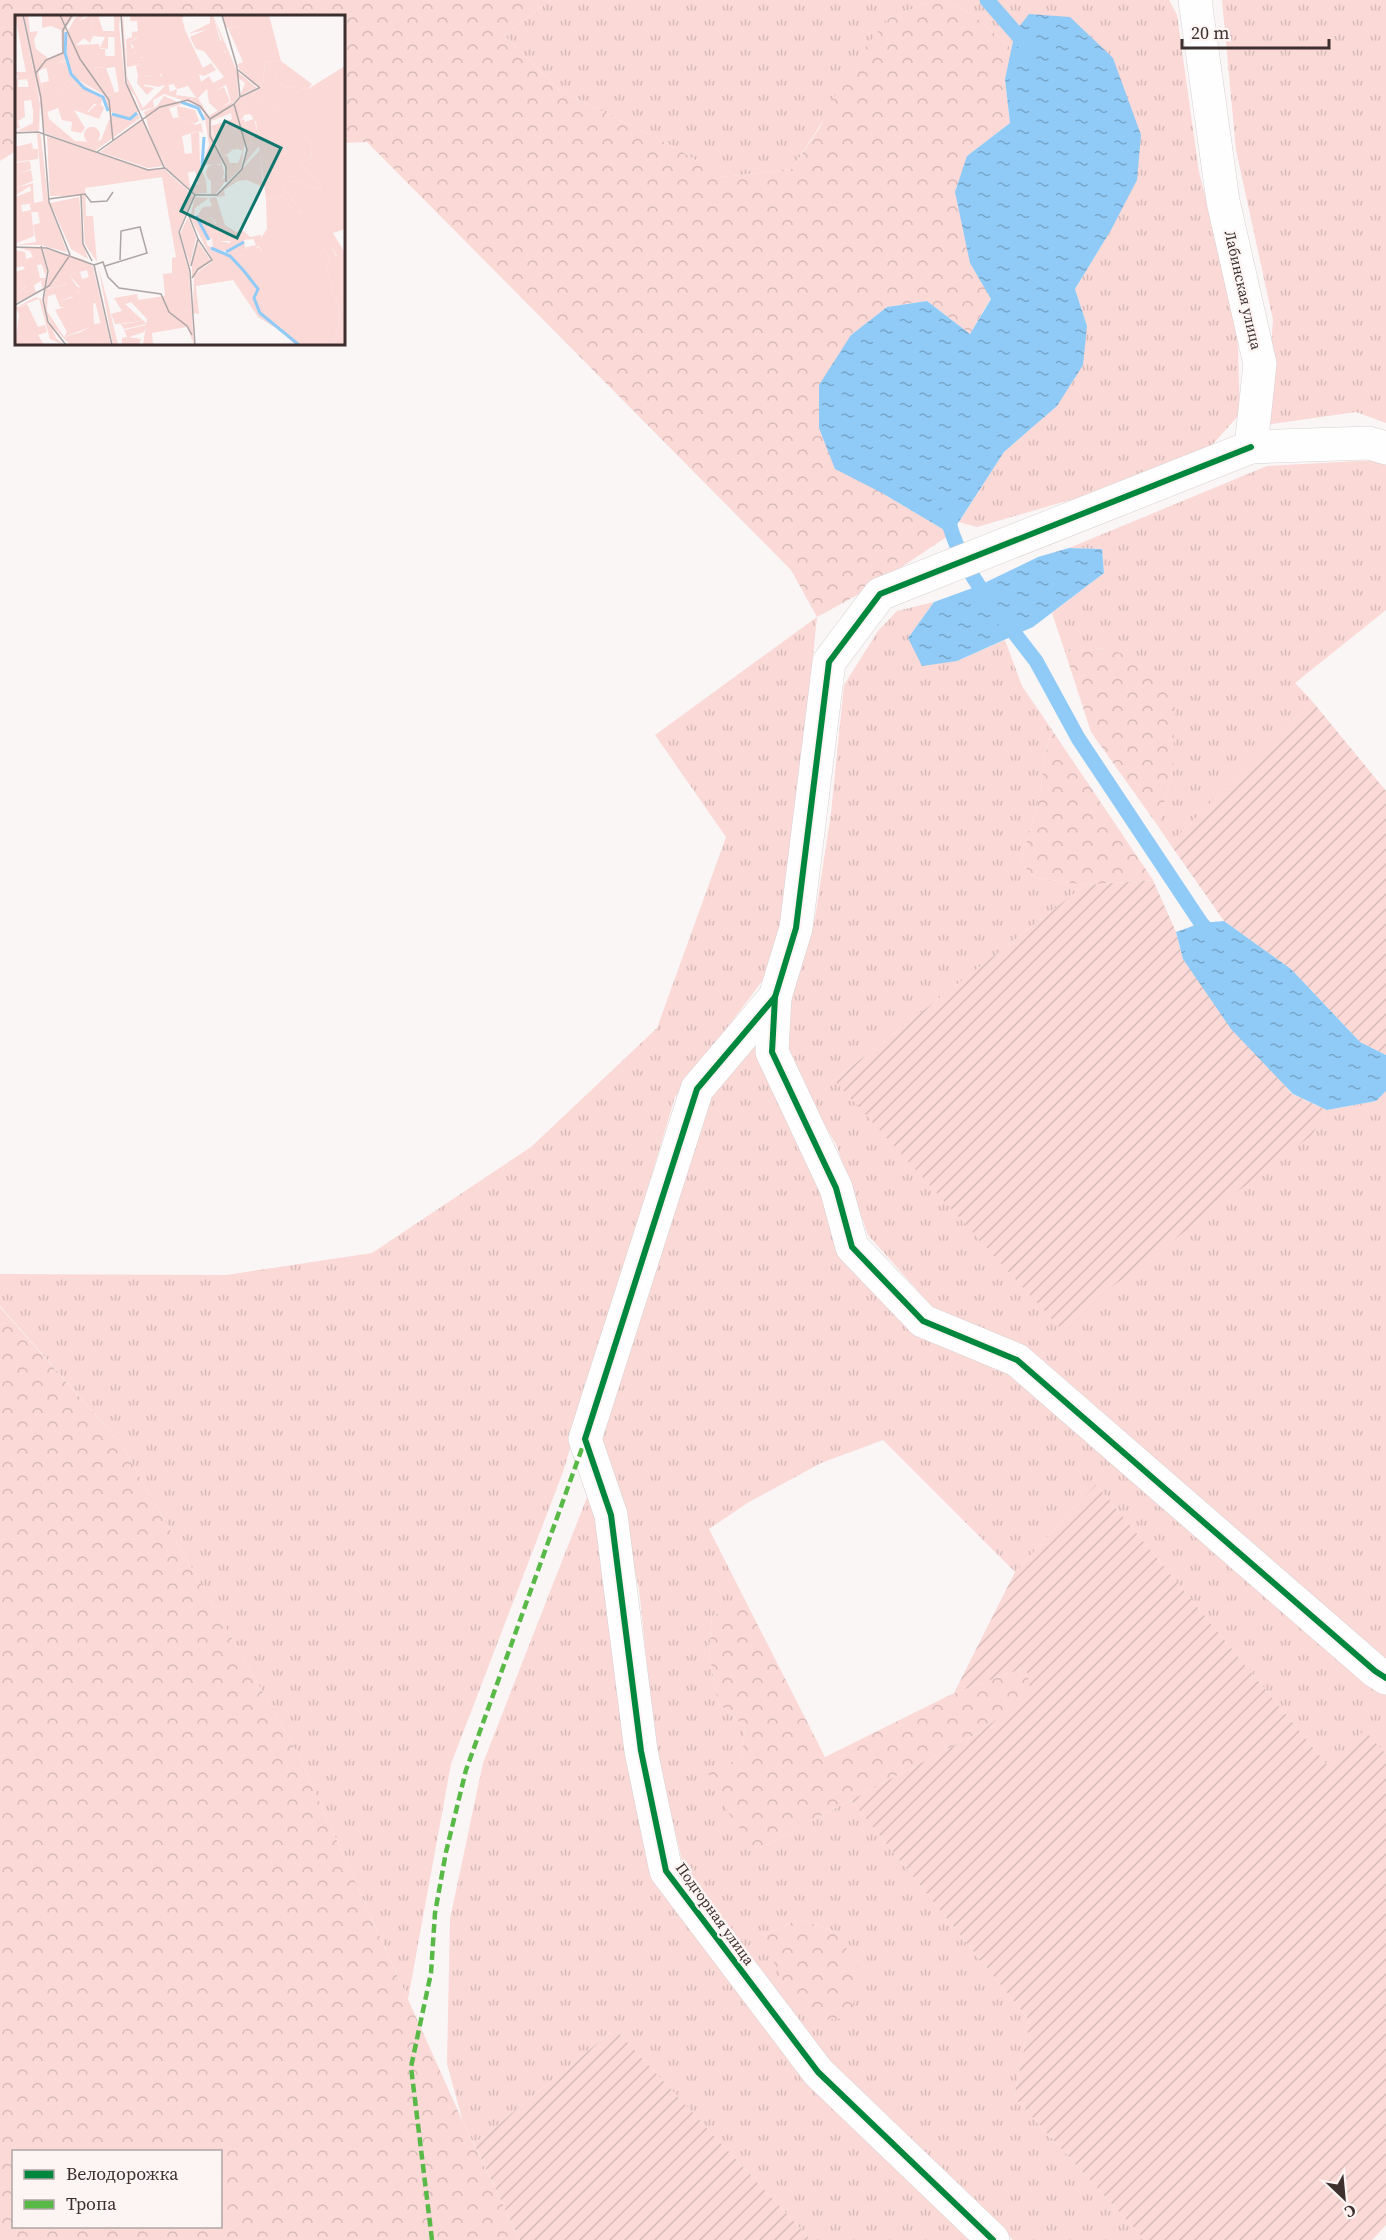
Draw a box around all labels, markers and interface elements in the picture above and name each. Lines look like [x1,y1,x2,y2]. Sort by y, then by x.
scale bar [1182,12,1329,50]
inset map [15,15,345,345]
text: 20 m [1191,20,1229,45]
street label: Лабинская улица [1220,228,1267,352]
street label: Подгорная улица [671,1858,760,1970]
legend [12,2150,222,2228]
text: Велодорожка [66,2161,179,2186]
north arrow [1314,2168,1374,2228]
text: Тропа [66,2191,117,2216]
text: С [1341,2199,1360,2224]

